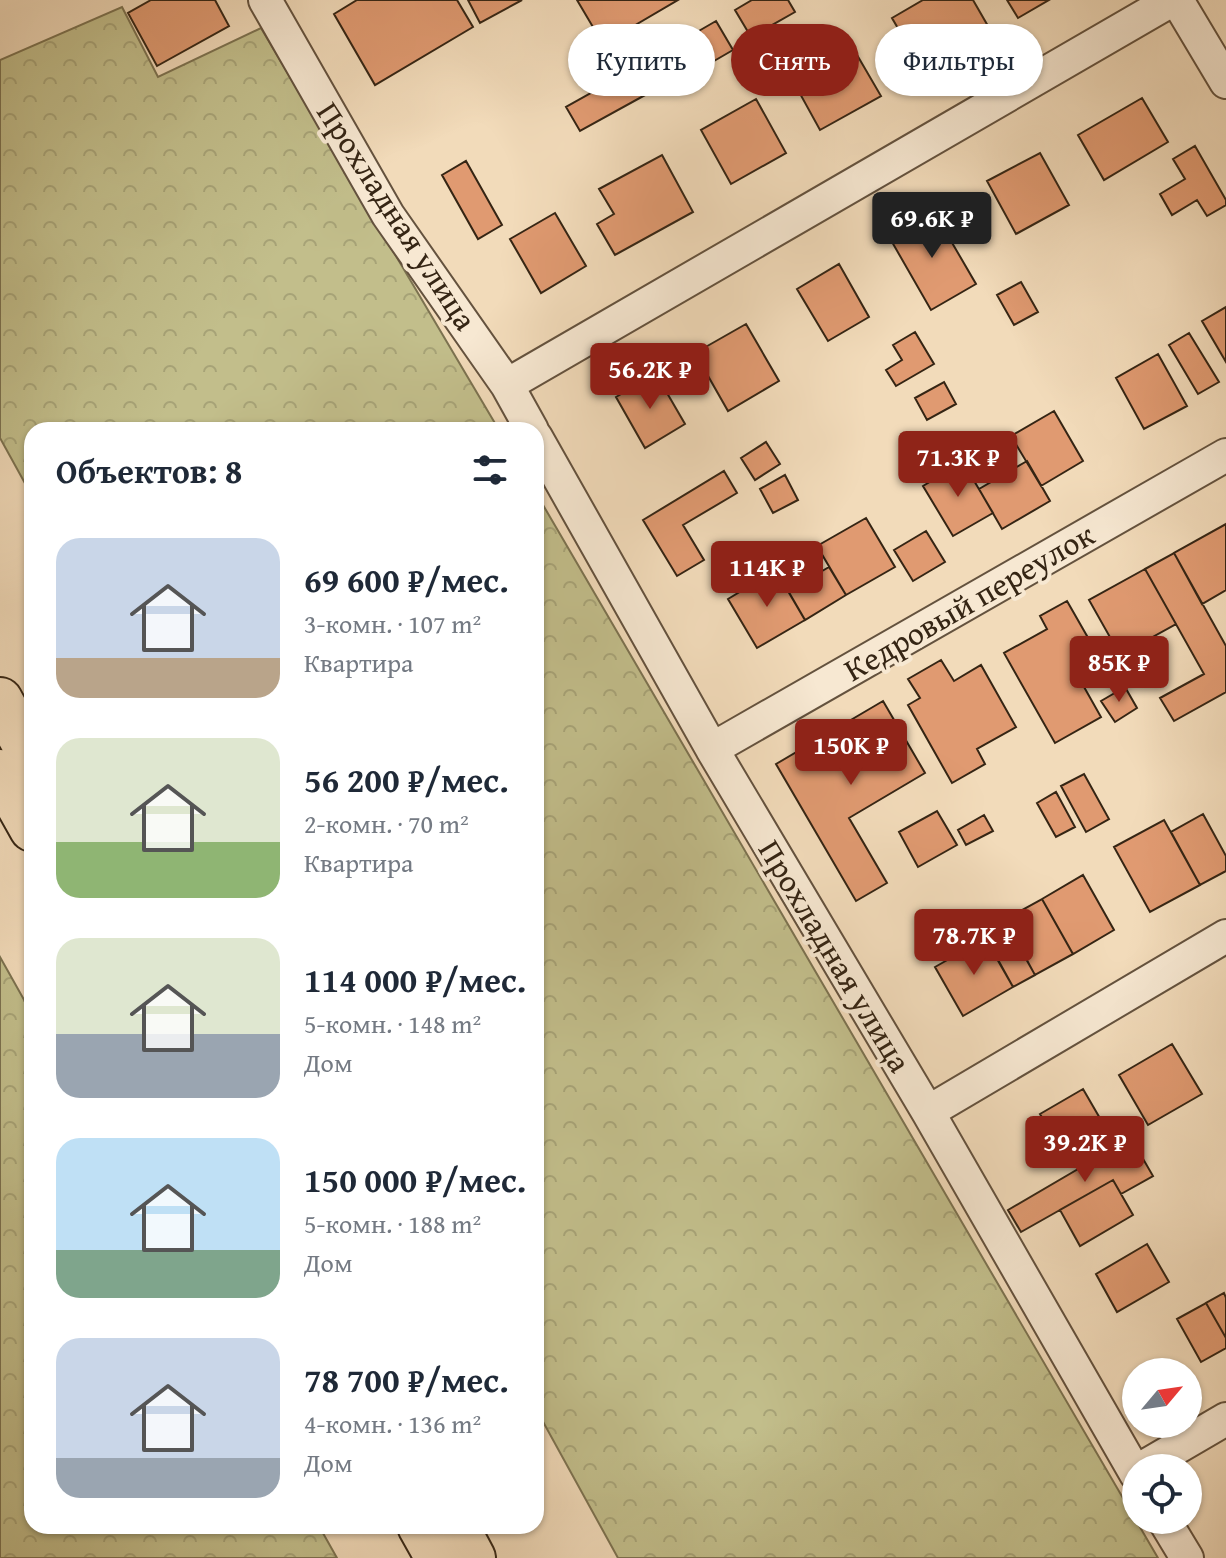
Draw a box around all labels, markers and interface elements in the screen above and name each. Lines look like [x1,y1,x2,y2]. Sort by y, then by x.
chip: Купить [568,24,715,96]
chip: Снять [731,24,859,96]
chip: Фильтры [875,24,1043,96]
street label: Прохладная улица [306,92,489,340]
pin: 69.6K ₽ [858,192,1006,260]
text: 69.6K ₽ [890,198,974,237]
pin: 56.2K ₽ [576,343,724,411]
text: 56.2K ₽ [608,349,692,388]
pin: 71.3K ₽ [884,431,1032,499]
text: 71.3K ₽ [916,437,1000,476]
text: Объектов: 8 [56,446,242,495]
icon: filters [468,448,512,492]
street label: Кедровый переулок [835,511,1103,692]
pin: 114K ₽ [702,541,832,609]
text: 114K ₽ [729,547,805,586]
text: 69 600 ₽/мес. [304,555,509,604]
icon: home [120,570,216,666]
text: 3-комн. · 107 m² [304,604,481,643]
pin: 85K ₽ [1063,636,1175,704]
text: 85K ₽ [1088,642,1150,681]
text: Квартира [304,643,413,682]
pin: 150K ₽ [786,719,916,787]
text: 150K ₽ [813,725,889,764]
text: 56 200 ₽/мес. [304,755,509,804]
icon: home [120,770,216,866]
text: 2-комн. · 70 m² [304,804,469,843]
street label: Прохладная улица [747,830,924,1082]
text: Квартира [304,843,413,882]
pin: 78.7K ₽ [900,909,1048,977]
text: 78.7K ₽ [932,915,1016,954]
text: 114 000 ₽/мес. [304,955,526,1004]
icon: home [120,970,216,1066]
text: 5-комн. · 148 m² [304,1004,481,1043]
text: Дом [304,1043,352,1082]
pin: 39.2K ₽ [1011,1116,1159,1184]
text: 39.2K ₽ [1043,1122,1127,1161]
text: 150 000 ₽/мес. [304,1155,526,1204]
icon: home [120,1170,216,1266]
text: 5-комн. · 188 m² [304,1204,481,1243]
text: Дом [304,1243,352,1282]
text: 78 700 ₽/мес. [304,1355,509,1404]
north arrow [1122,1358,1202,1438]
map controls [1122,1358,1202,1534]
icon: home [120,1370,216,1466]
text: 4-комн. · 136 m² [304,1404,481,1443]
text: Дом [304,1443,352,1482]
button: locate [1122,1454,1202,1534]

